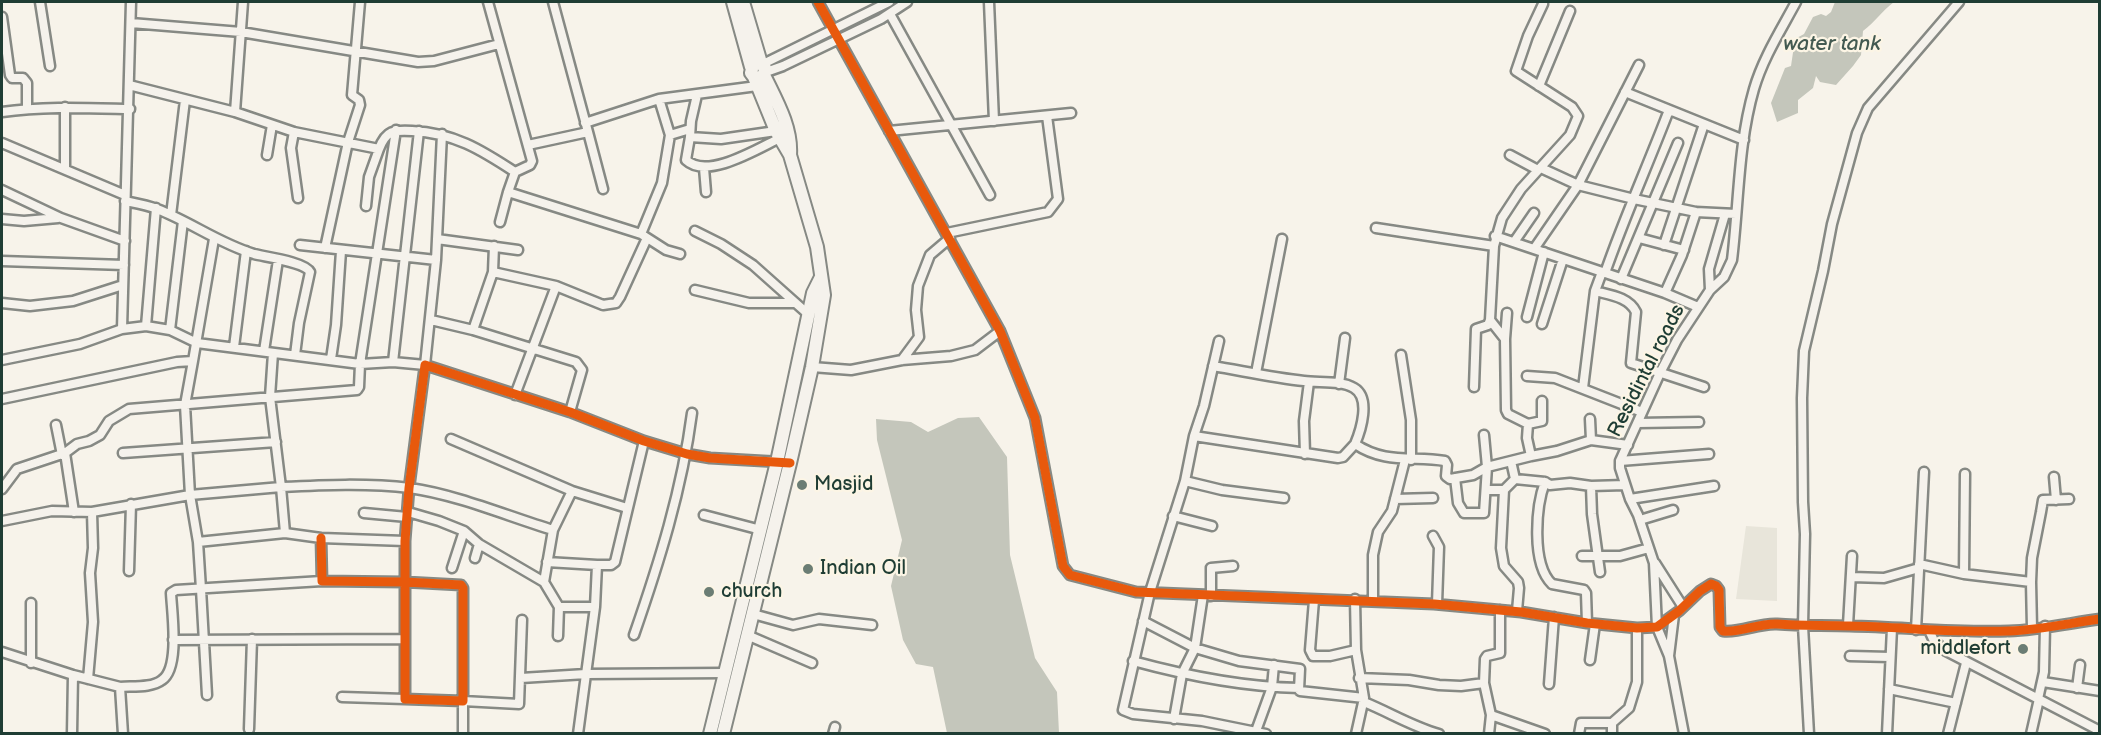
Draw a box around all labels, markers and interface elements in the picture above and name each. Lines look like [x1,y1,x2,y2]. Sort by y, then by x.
water label: water tank [1783,32,1881,58]
street label: Residintal roads [1603,301,1691,441]
place label: Masjid [814,473,873,497]
marker: Masjid [795,478,809,492]
place label: Indian Oil [820,557,906,581]
marker: Indian Oil [801,562,815,576]
place label: church [721,580,782,604]
marker: church [702,585,716,599]
place label: middlefort [1920,637,2011,661]
marker: middlefort [2016,642,2030,656]

